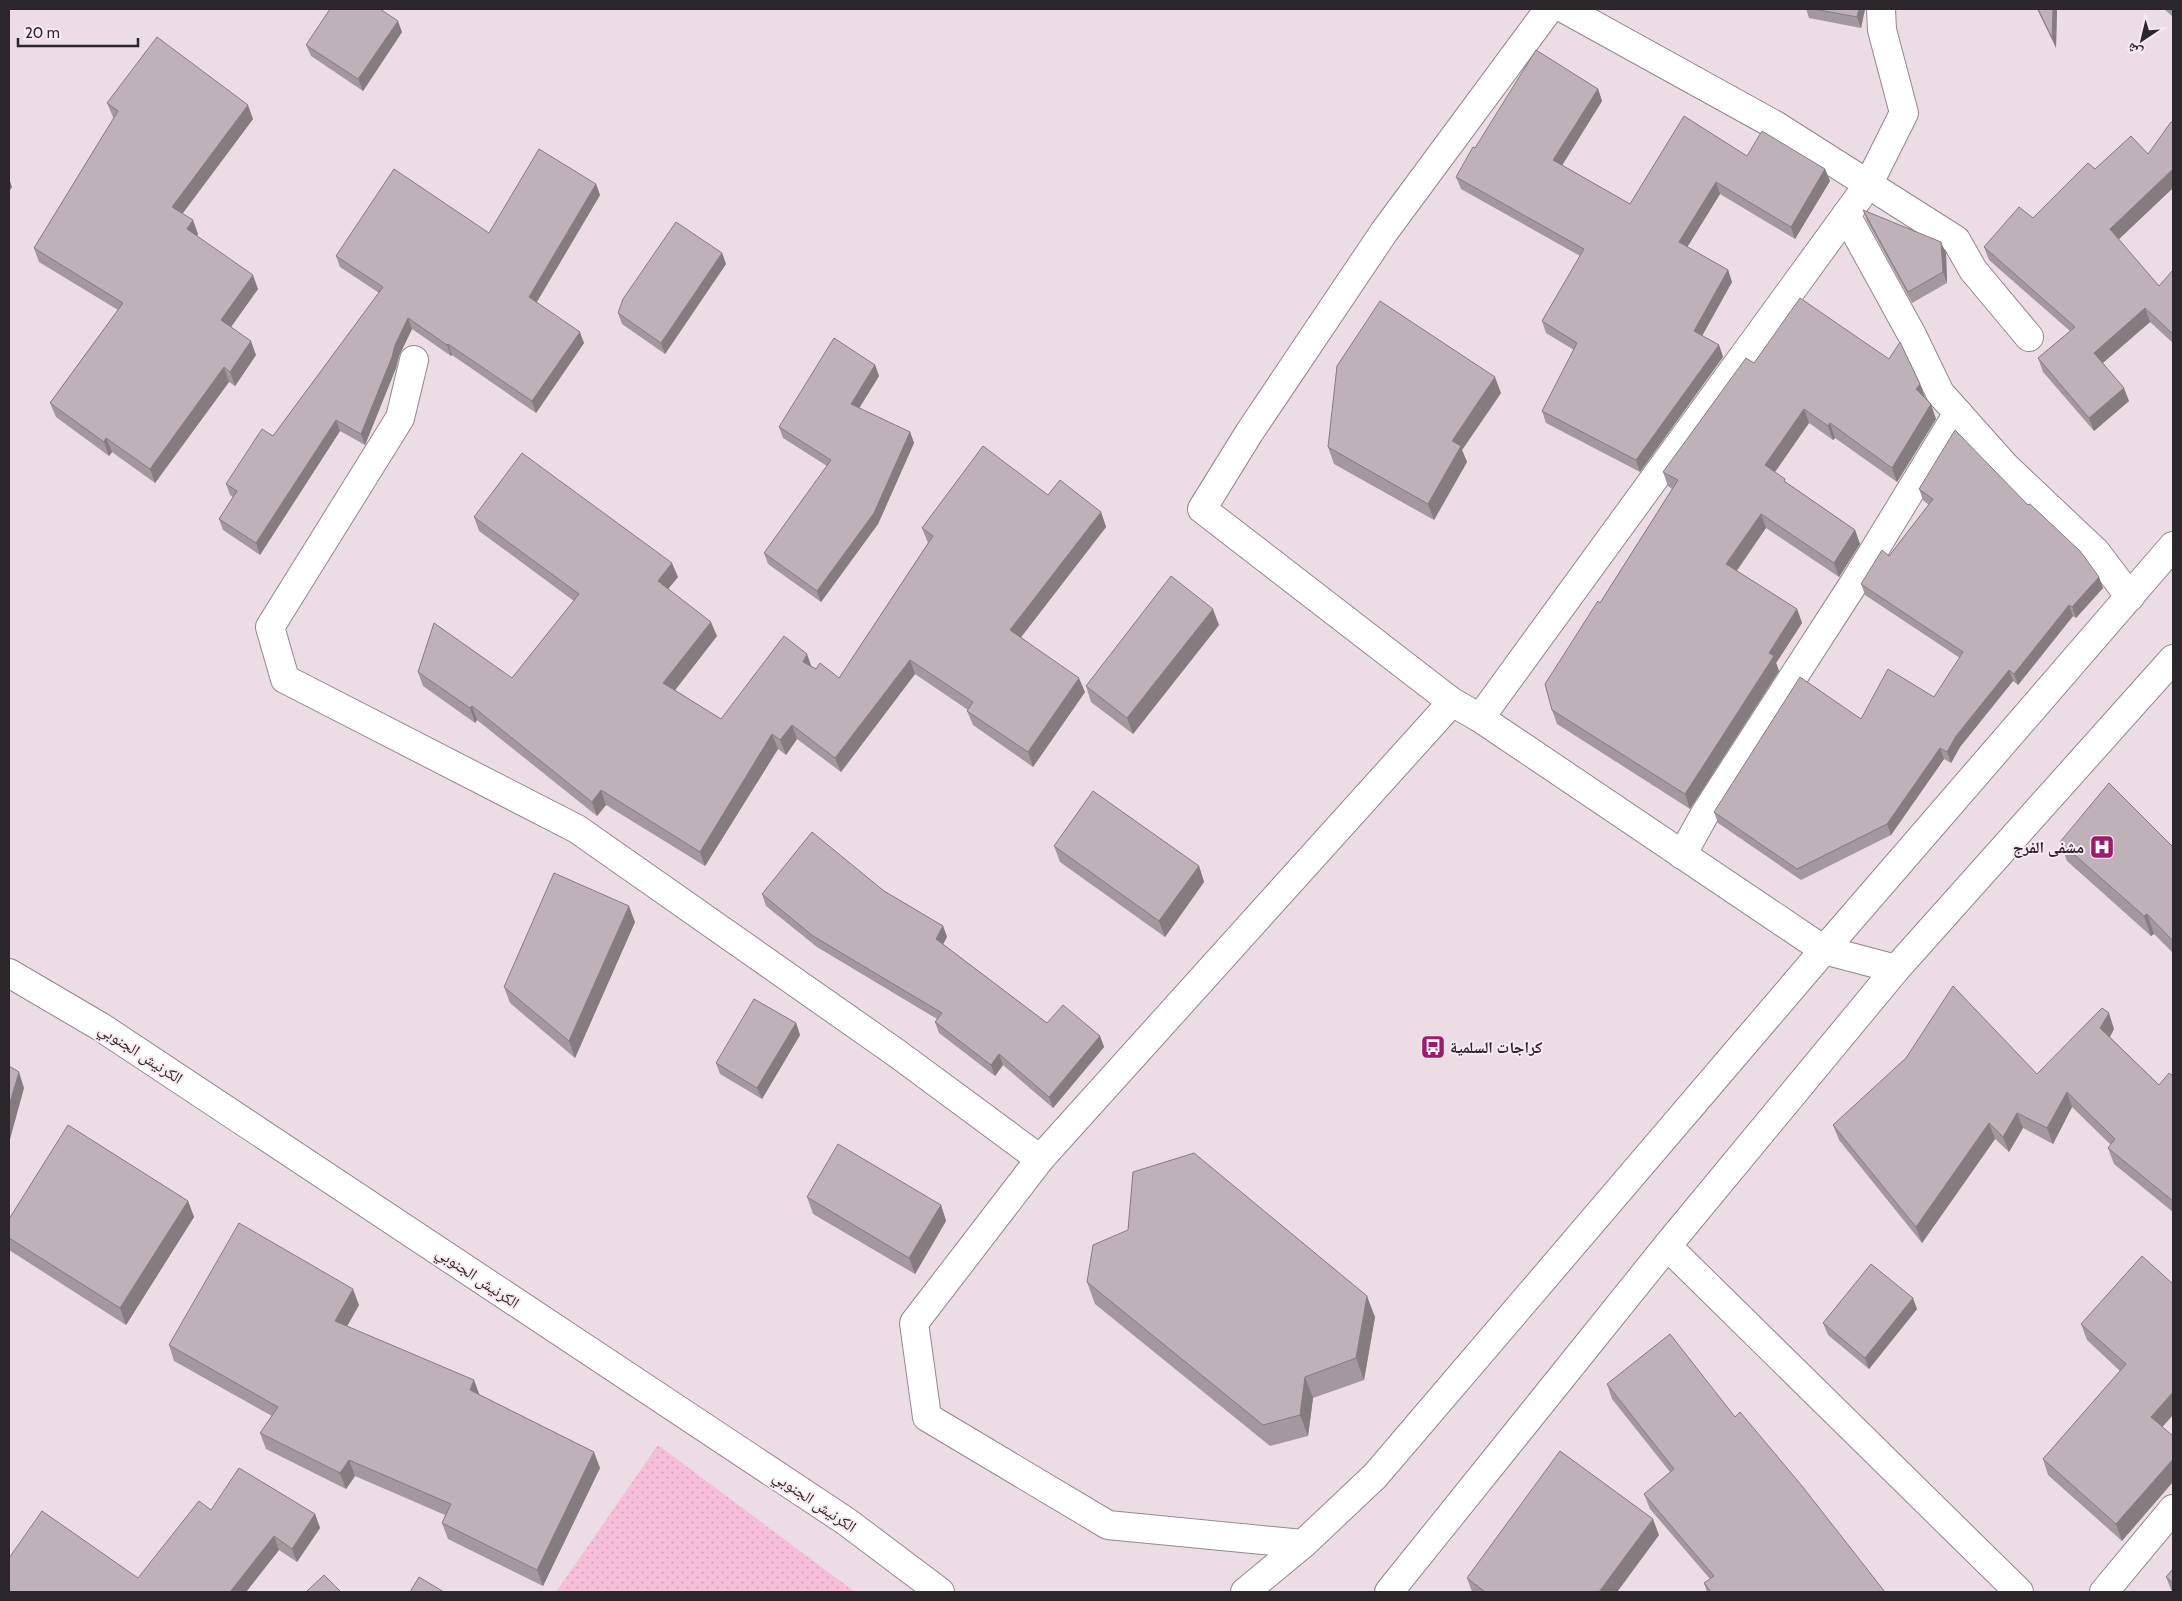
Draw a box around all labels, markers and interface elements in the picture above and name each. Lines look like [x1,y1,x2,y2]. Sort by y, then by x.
scale bar [18,15,138,47]
north arrow [2117,15,2167,65]
text: 20 m [25,24,60,42]
text: ش [2123,39,2146,62]
hospital icon: مشفى الفرج [2089,834,2115,860]
place label: مشفى الفرج [2013,838,2084,858]
street label: الكرنيش الجنوبي [93,1019,186,1090]
bus stop icon: كراجات السلمية [1420,1034,1446,1060]
place label: كراجات السلمية [1450,1038,1542,1057]
street label: الكرنيش الجنوبي [431,1243,523,1315]
street label: الكرنيش الجنوبي [768,1467,860,1539]

